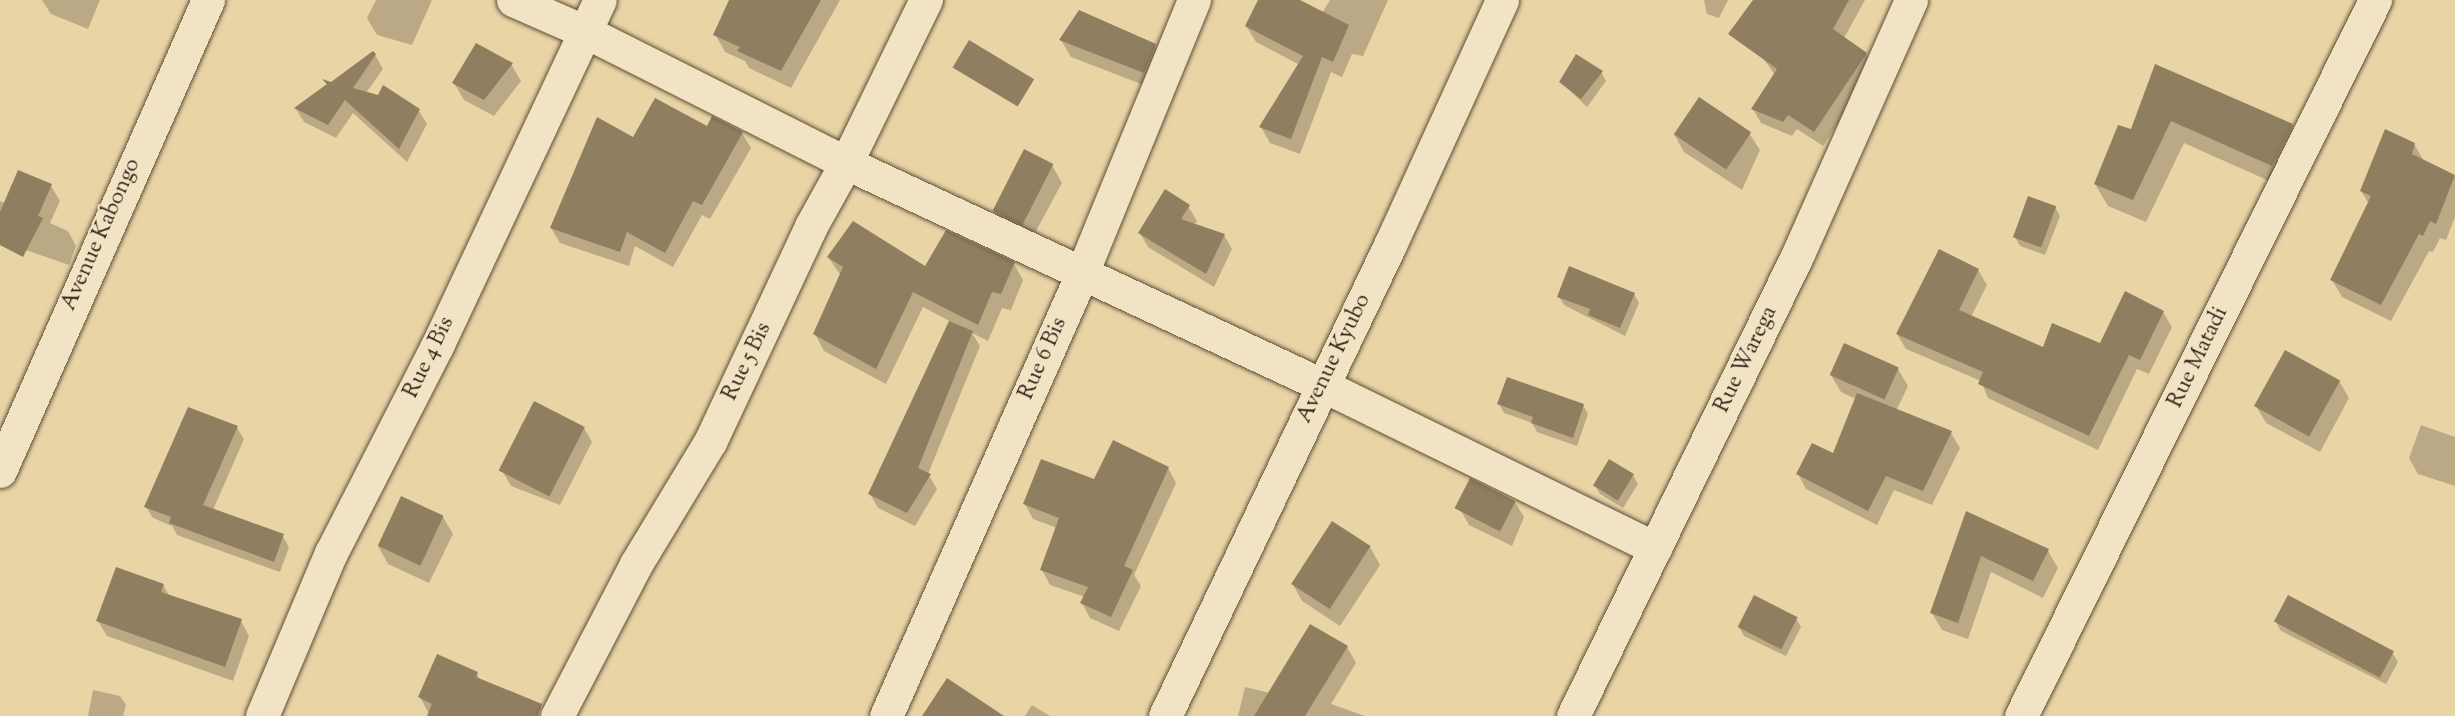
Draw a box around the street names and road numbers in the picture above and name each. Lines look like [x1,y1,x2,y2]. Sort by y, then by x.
street label: Avenue Kabongo [57,155,147,315]
street label: Avenue Kyubo [1292,290,1378,428]
street label: Rue Warega [1710,302,1784,418]
street label: Rue Matadi [2163,303,2235,413]
street label: Rue 4 Bis [399,313,461,403]
street label: Rue 6 Bis [1014,314,1074,404]
street label: Rue 5 Bis [718,319,778,405]

